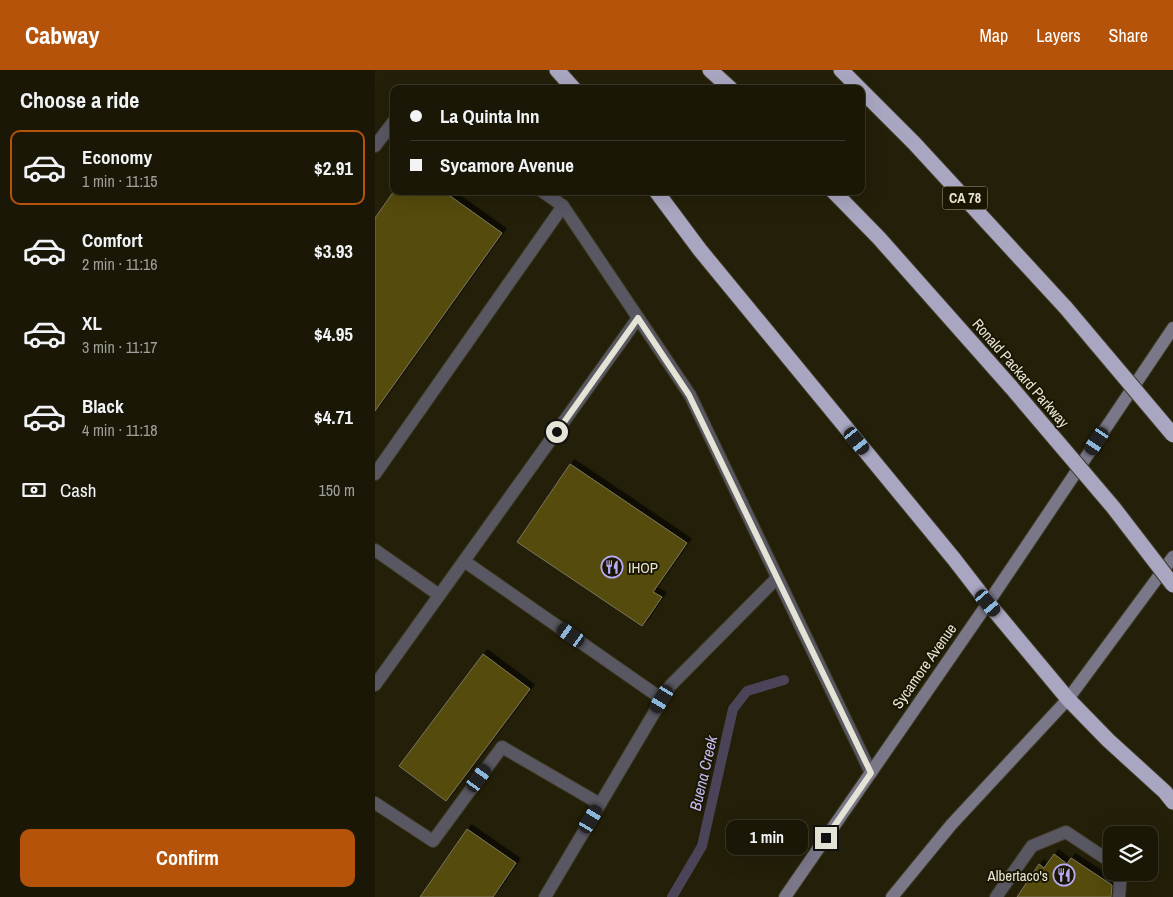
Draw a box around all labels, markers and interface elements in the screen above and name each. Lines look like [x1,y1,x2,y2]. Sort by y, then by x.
text: Cabway [25,19,99,51]
text: Map [980,23,1008,48]
text: Layers [1036,23,1081,48]
text: Share [1109,23,1148,48]
text: Choose a ride [20,85,139,115]
text: La Quinta Inn [440,103,540,129]
text: Economy [82,144,152,170]
icon: car [22,145,67,190]
text: Sycamore Avenue [440,152,574,178]
text: $2.91 [314,155,353,181]
text: 1 min · 11:15 [82,170,158,192]
road number: CA 78 [943,186,987,210]
text: Comfort [82,227,143,253]
icon: car [22,228,67,273]
text: $3.93 [314,238,353,264]
text: 2 min · 11:16 [82,253,158,275]
text: XL [82,310,102,336]
icon: car [22,311,67,356]
street label: Ronald Packard Parkway [968,314,1075,433]
text: $4.95 [314,321,353,347]
text: 3 min · 11:17 [82,336,158,358]
text: Black [82,393,124,419]
icon: car [22,394,67,439]
text: $4.71 [314,404,353,430]
text: 4 min · 11:18 [82,419,158,441]
route start [546,421,568,443]
car [1082,424,1111,458]
car [841,425,872,457]
icon: cash [20,476,48,504]
text: Cash [60,477,96,503]
text: 150 m [319,479,355,501]
restaurant icon: IHOP [600,555,624,579]
place label: IHOP [628,557,658,578]
car [972,587,1003,619]
street label: Sycamore Avenue [887,619,961,713]
car [554,620,587,650]
car [647,682,676,716]
water label: Buena Creek [684,733,722,813]
car [464,761,493,795]
car [576,802,605,836]
callout: 1 min [726,820,809,856]
text: 1 min [750,826,784,848]
map controls [1103,826,1158,881]
button: layers [1103,826,1158,881]
route end [815,827,837,849]
button: Confirm [20,829,355,887]
restaurant icon: Albertaco's [1052,863,1076,887]
place label: Albertaco's [987,865,1048,886]

